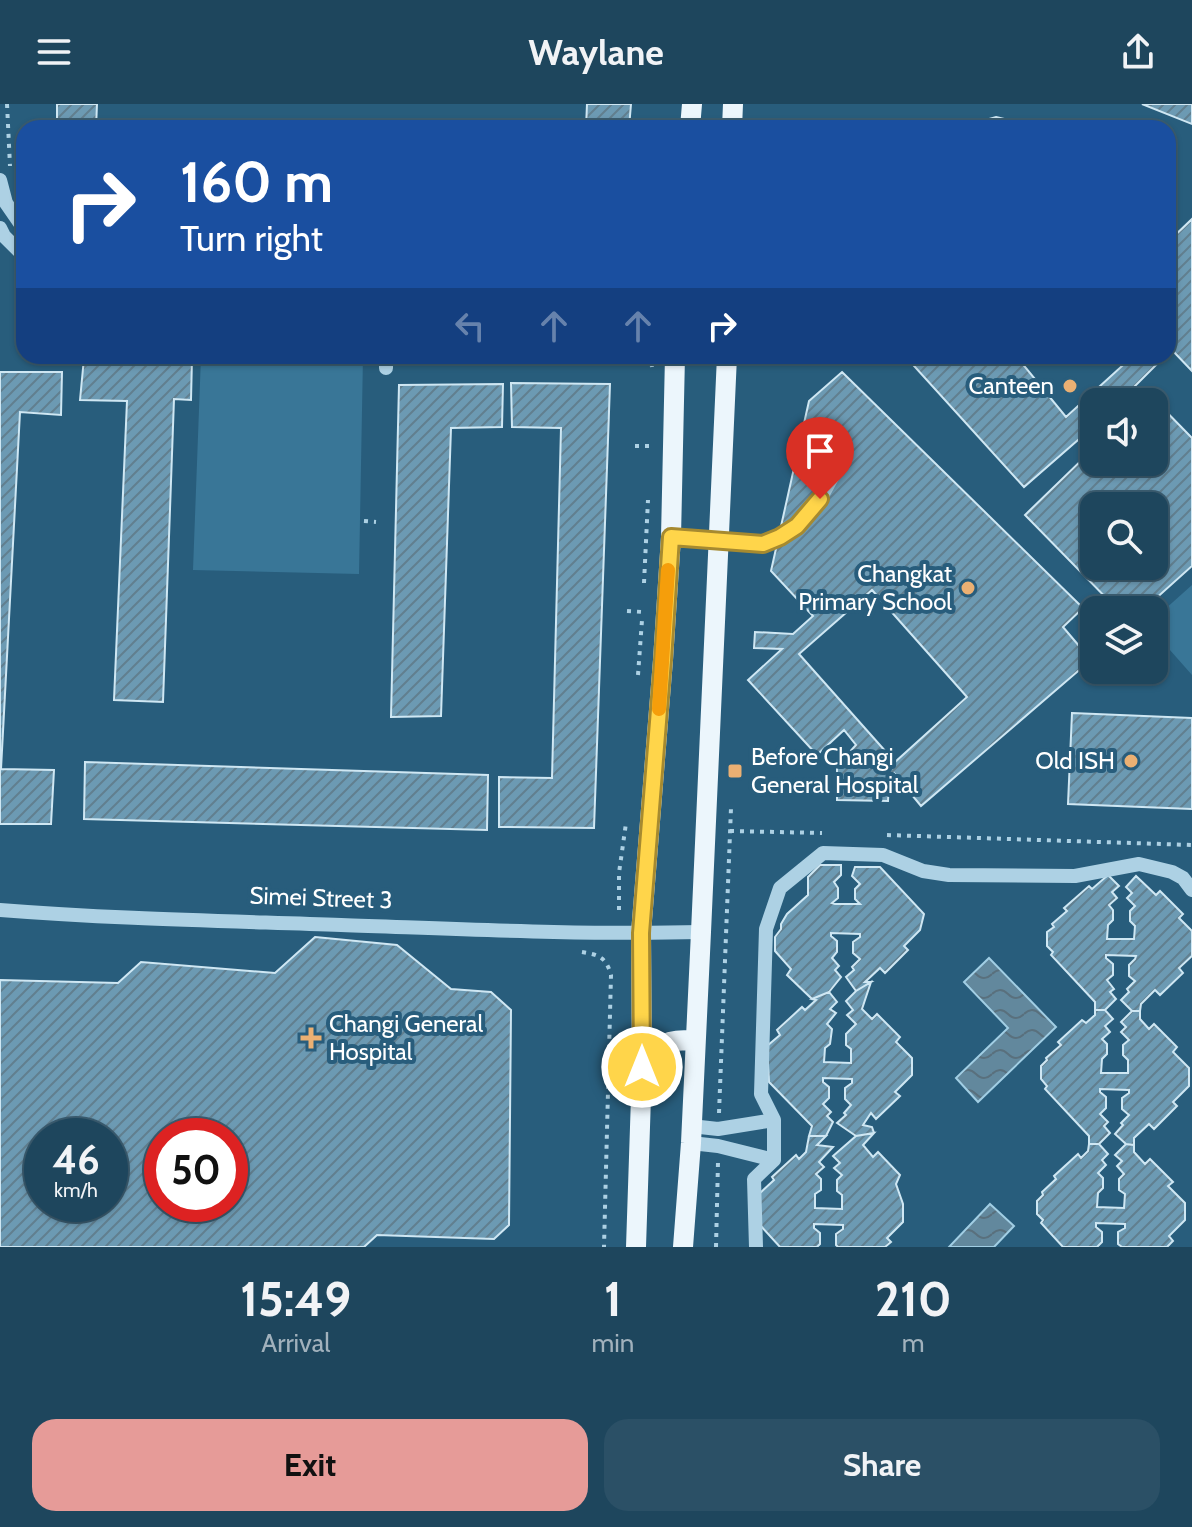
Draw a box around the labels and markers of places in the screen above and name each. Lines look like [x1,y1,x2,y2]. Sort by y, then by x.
place label: Canteen [968,371,1054,400]
marker: Canteen [1061,377,1079,395]
pin [786,417,854,499]
place label: Changkat Primary School [798,559,952,616]
marker: Changkat Primary School [959,579,977,597]
place label: Before Changi General Hospital [751,742,919,799]
place label: Old ISH [1035,746,1115,775]
marker: Old ISH [1122,752,1140,770]
marker: Before Changi General Hospital [726,762,744,780]
place label: Changi General Hospital [329,1009,484,1066]
marker: Changi General Hospital [300,1027,322,1049]

